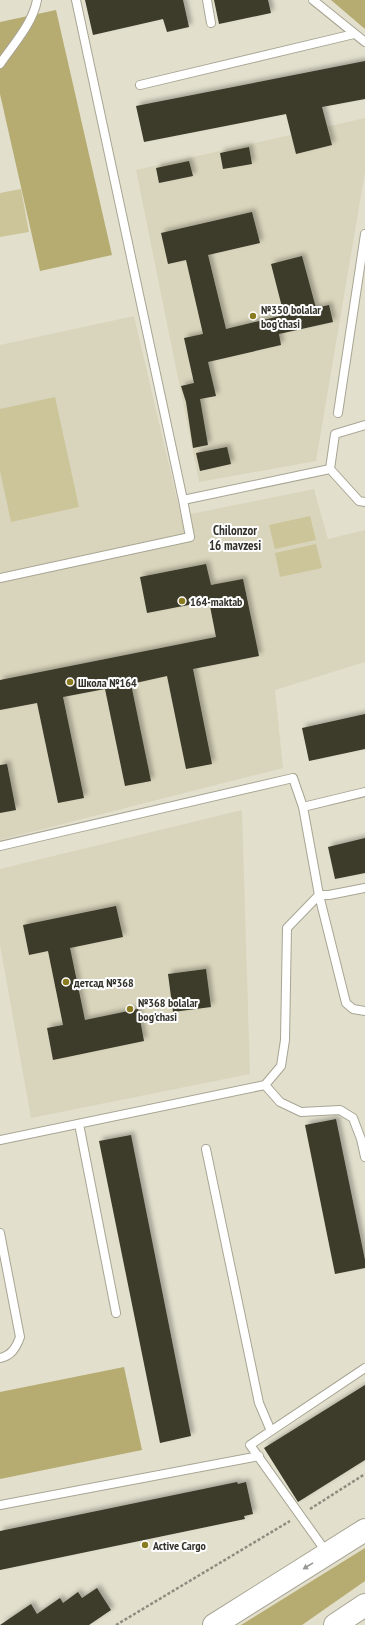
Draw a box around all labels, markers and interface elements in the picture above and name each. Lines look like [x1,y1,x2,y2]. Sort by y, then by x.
place label: №350 bolalar bog'chasi [261,302,321,331]
marker: №350 bolalar bog'chasi [248,311,258,321]
district label: Chilonzor 16 mavzesi [209,522,261,554]
place label: 164-maktab [190,594,243,609]
marker: 164-maktab [177,596,187,606]
place label: Школа №164 [78,675,137,690]
marker: Школа №164 [65,677,75,687]
place label: детсад №368 [73,975,134,990]
marker: детсад №368 [61,977,71,987]
place label: №368 bolalar bog'chasi [138,995,198,1024]
marker: №368 bolalar bog'chasi [125,1004,135,1014]
place label: Active Cargo [152,1538,207,1553]
marker: Active Cargo [140,1540,150,1550]
one-way arrow [302,1562,314,1569]

